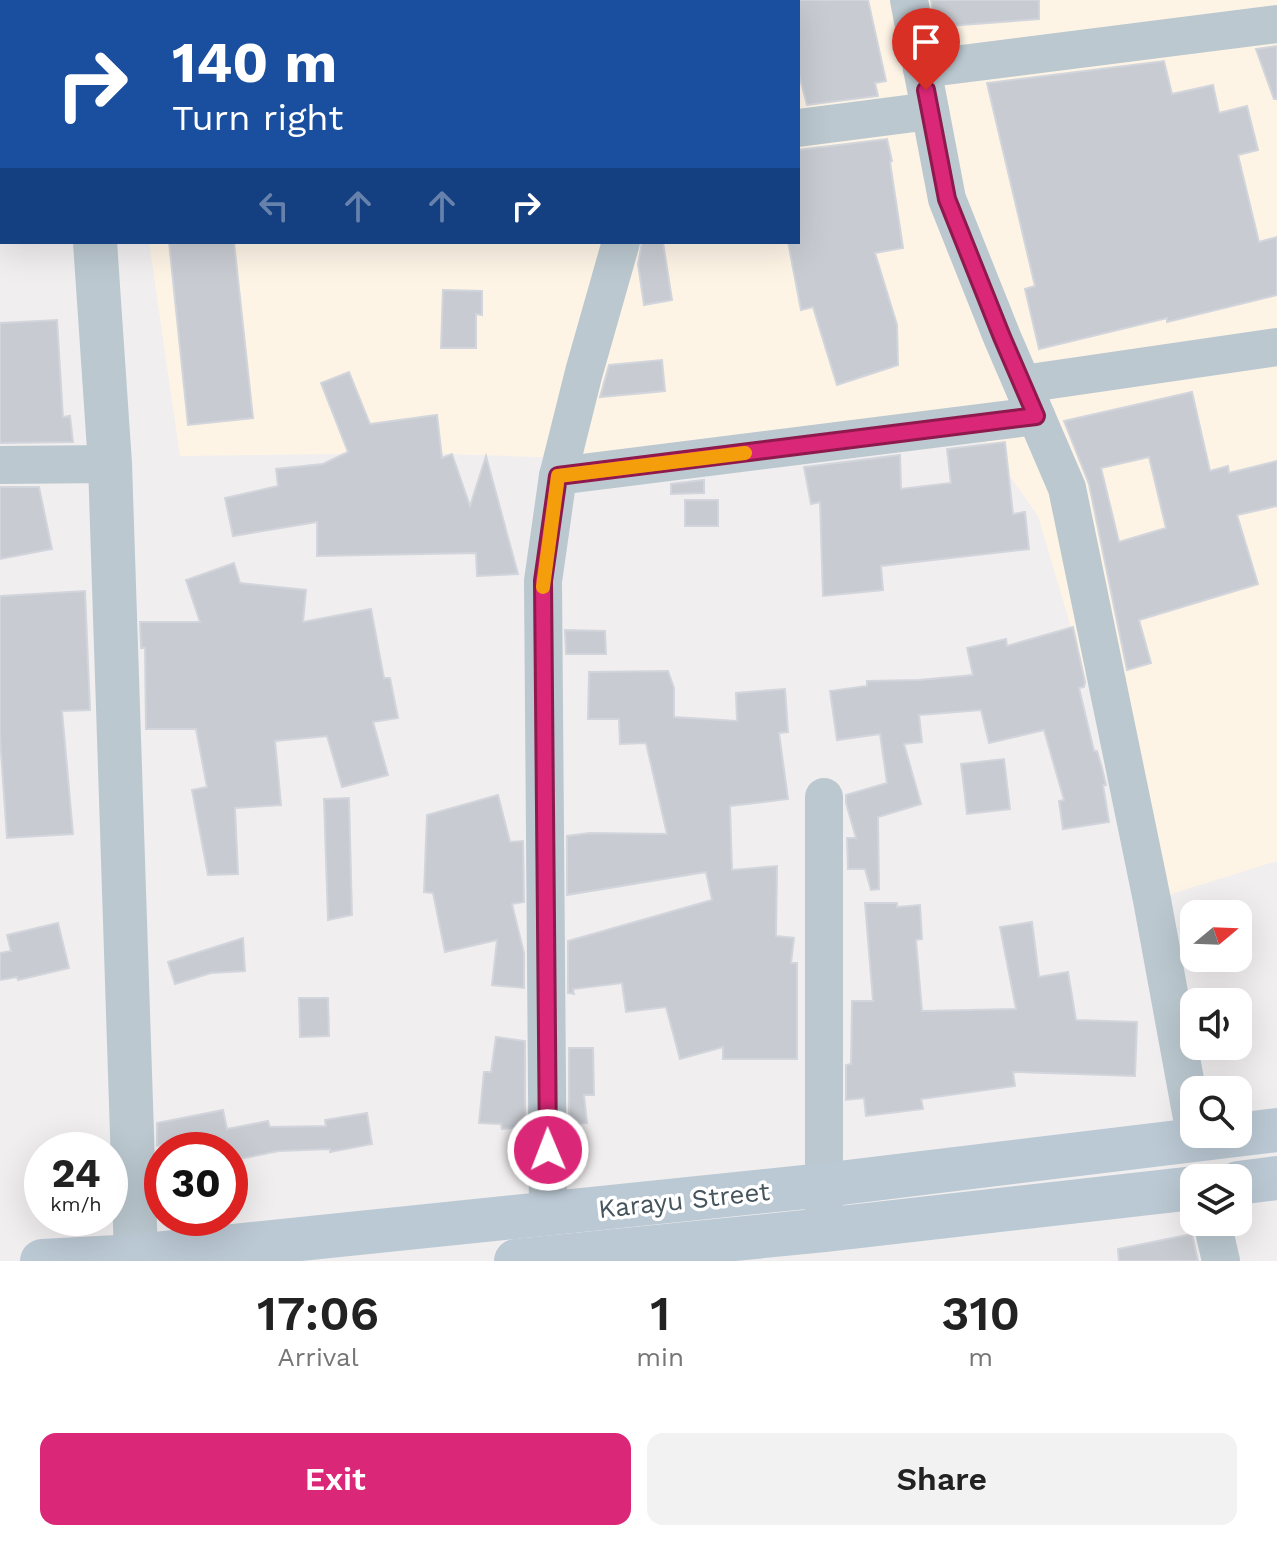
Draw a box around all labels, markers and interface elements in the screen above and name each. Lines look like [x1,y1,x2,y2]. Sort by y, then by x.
pin [892,8,960,90]
icon: arrive [904,20,948,64]
text: 140 m [172,30,337,96]
icon: right [40,32,144,136]
text: Turn right [172,97,343,139]
icon: left [252,184,296,228]
icon: ahead [336,184,380,228]
icon: ahead [420,184,464,228]
icon: right [504,184,548,228]
north arrow [1180,900,1252,972]
map controls [1180,900,1252,1236]
button: sound [1180,988,1252,1060]
button: search [1180,1076,1252,1148]
position arrow [506,1108,590,1192]
speed limit sign: 30 [144,1132,248,1236]
text: 24 [51,1150,101,1197]
button: layers [1180,1164,1252,1236]
street label: Karayu Street [597,1176,771,1224]
text: km/h [50,1192,102,1216]
text: 17:06 [257,1285,379,1342]
text: 1 [650,1285,670,1342]
text: 310 [941,1285,1020,1342]
text: Arrival [278,1342,359,1372]
text: min [636,1342,684,1372]
text: m [968,1342,993,1372]
button: Exit [40,1433,631,1525]
button: Share [647,1433,1237,1525]

